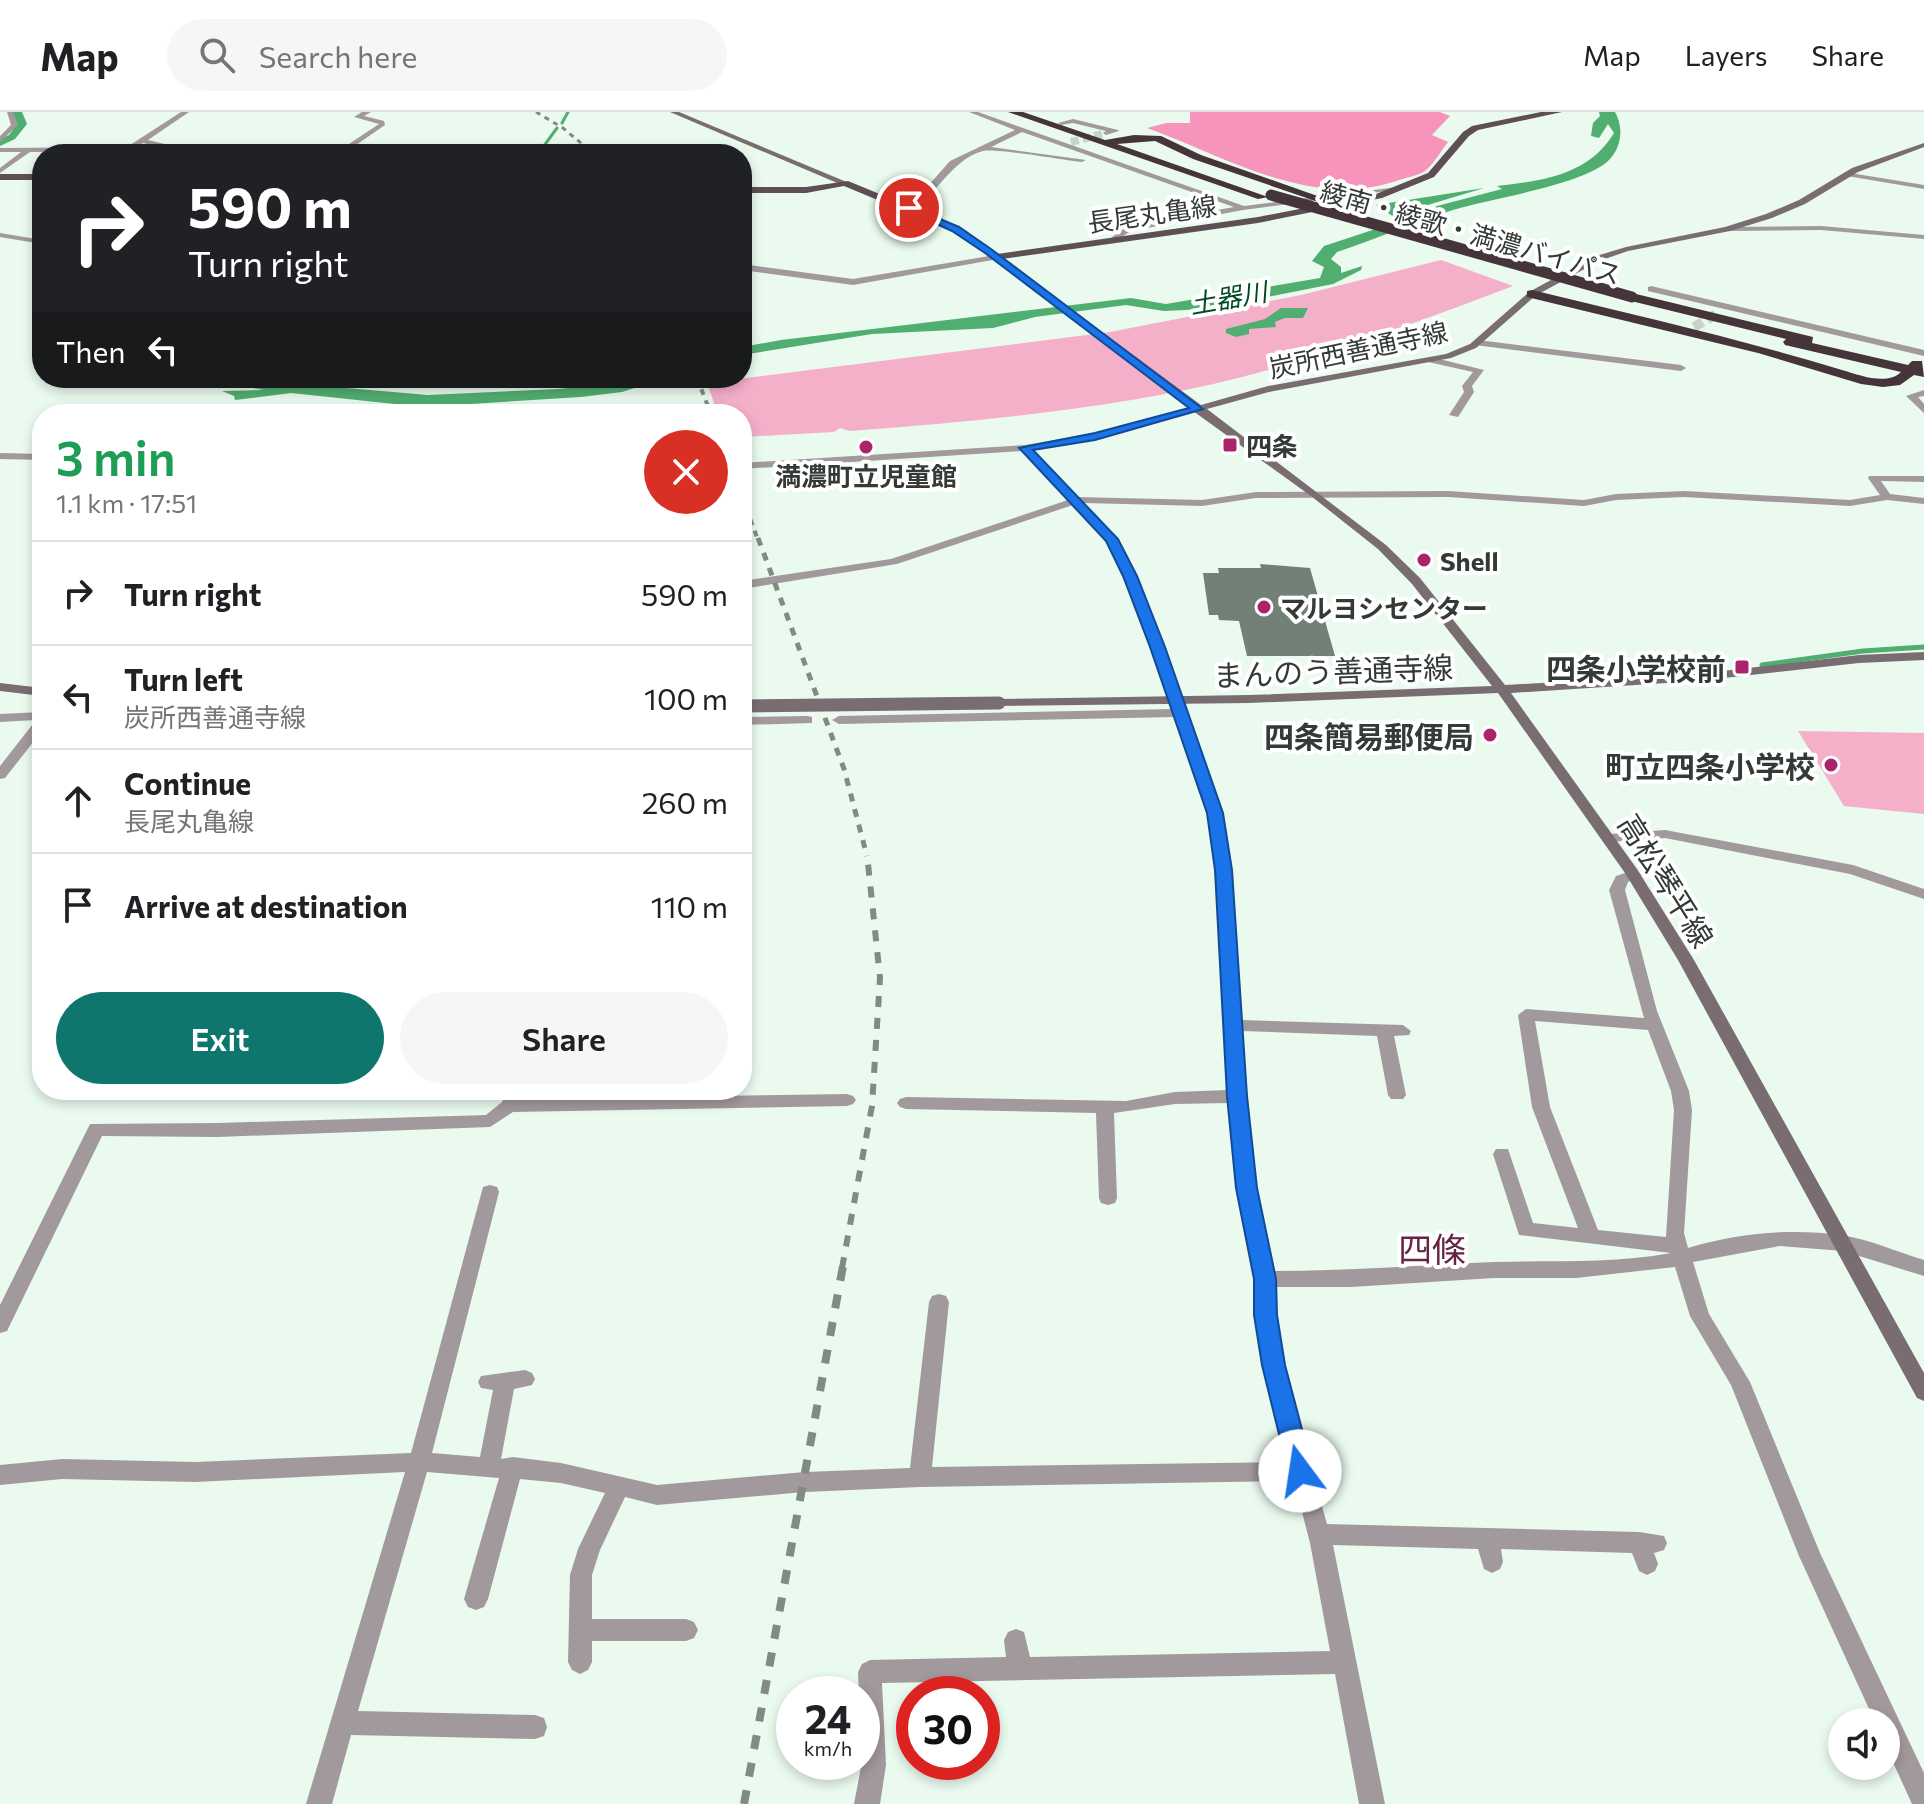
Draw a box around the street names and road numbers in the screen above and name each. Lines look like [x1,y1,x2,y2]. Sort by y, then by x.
street label: 綾南・綾歌・満濃バイパス [1317,174,1625,290]
street label: 長尾丸亀線 [1085,189,1219,237]
street label: 炭所西善通寺線 [1266,315,1450,383]
street label: まんのう善通寺線 [1212,647,1454,693]
street label: 高松琴平線 [1612,807,1722,953]

